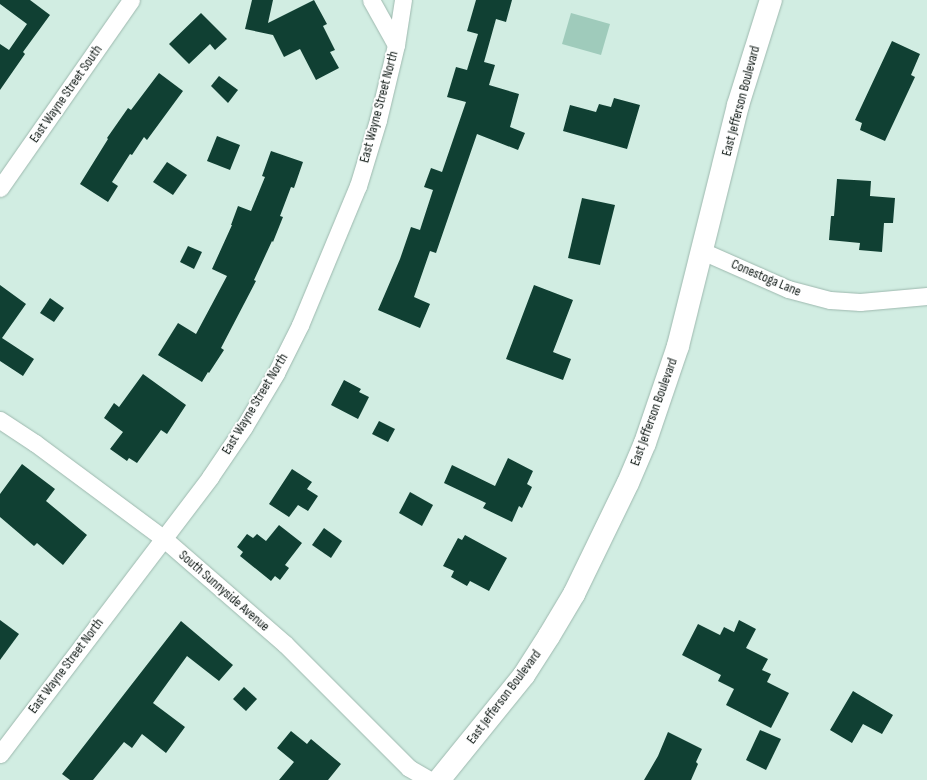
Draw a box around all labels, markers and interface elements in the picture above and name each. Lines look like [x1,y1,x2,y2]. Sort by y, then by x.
street label: East Wayne Street South [26,42,106,146]
street label: East Jefferson Boulevard [718,44,764,158]
street label: East Wayne Street North [356,49,402,165]
street label: Conestoga Lane [729,256,803,300]
street label: East Wayne Street North [218,350,292,458]
street label: East Jefferson Boulevard [627,356,681,468]
street label: South Sunnyside Avenue [175,547,273,635]
street label: East Wayne Street North [25,615,107,717]
street label: East Jefferson Boulevard [463,647,545,747]

